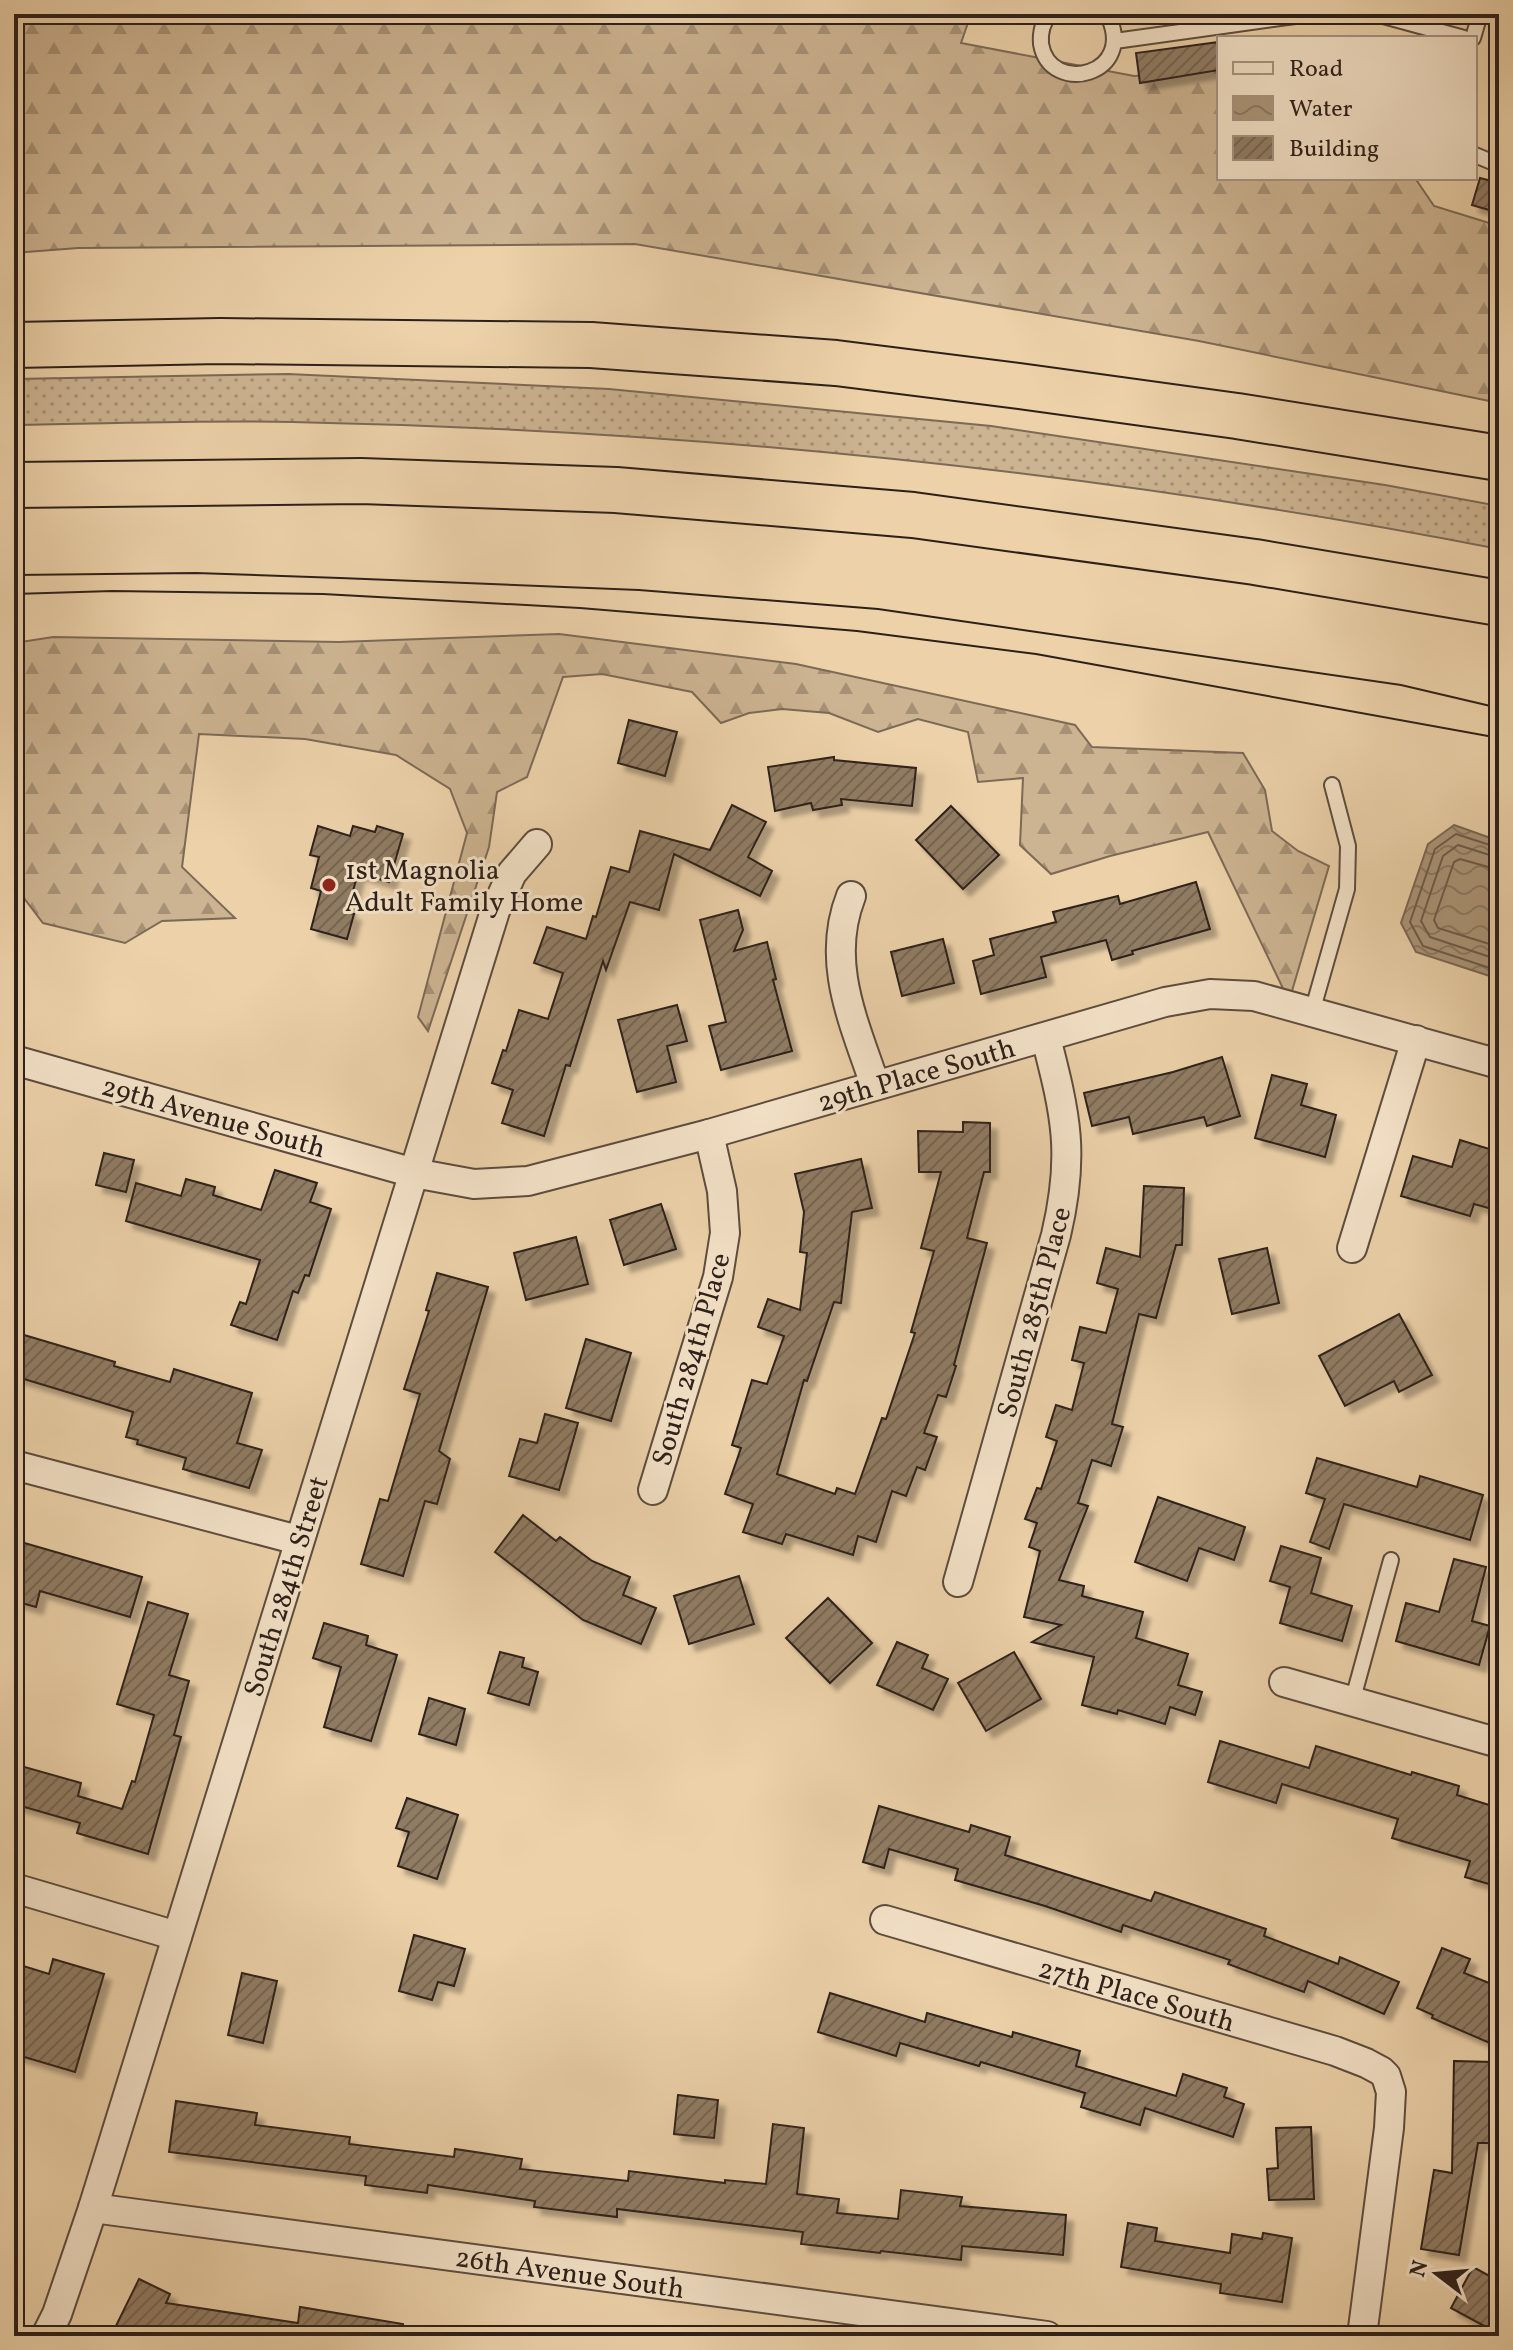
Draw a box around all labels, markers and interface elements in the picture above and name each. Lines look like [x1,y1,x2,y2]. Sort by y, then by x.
legend [1217,36,1477,180]
text: Road [1289,53,1343,87]
text: Water [1289,93,1353,127]
text: Building [1289,133,1379,167]
place label: 1st Magnolia Adult Family Home [345,852,583,923]
marker: 1st Magnolia Adult Family Home [320,876,338,894]
street label: 29th Place South [813,1030,1020,1123]
street label: 29th Avenue South [97,1068,330,1169]
street label: South 285th Place [988,1203,1082,1423]
street label: South 284th Place [643,1249,741,1471]
street label: South 284th Street [235,1472,340,1702]
street label: 27th Place South [1034,1950,1239,2043]
north arrow [1397,2234,1477,2314]
street label: 26th Avenue South [452,2239,687,2310]
text: N [1403,2257,1437,2281]

